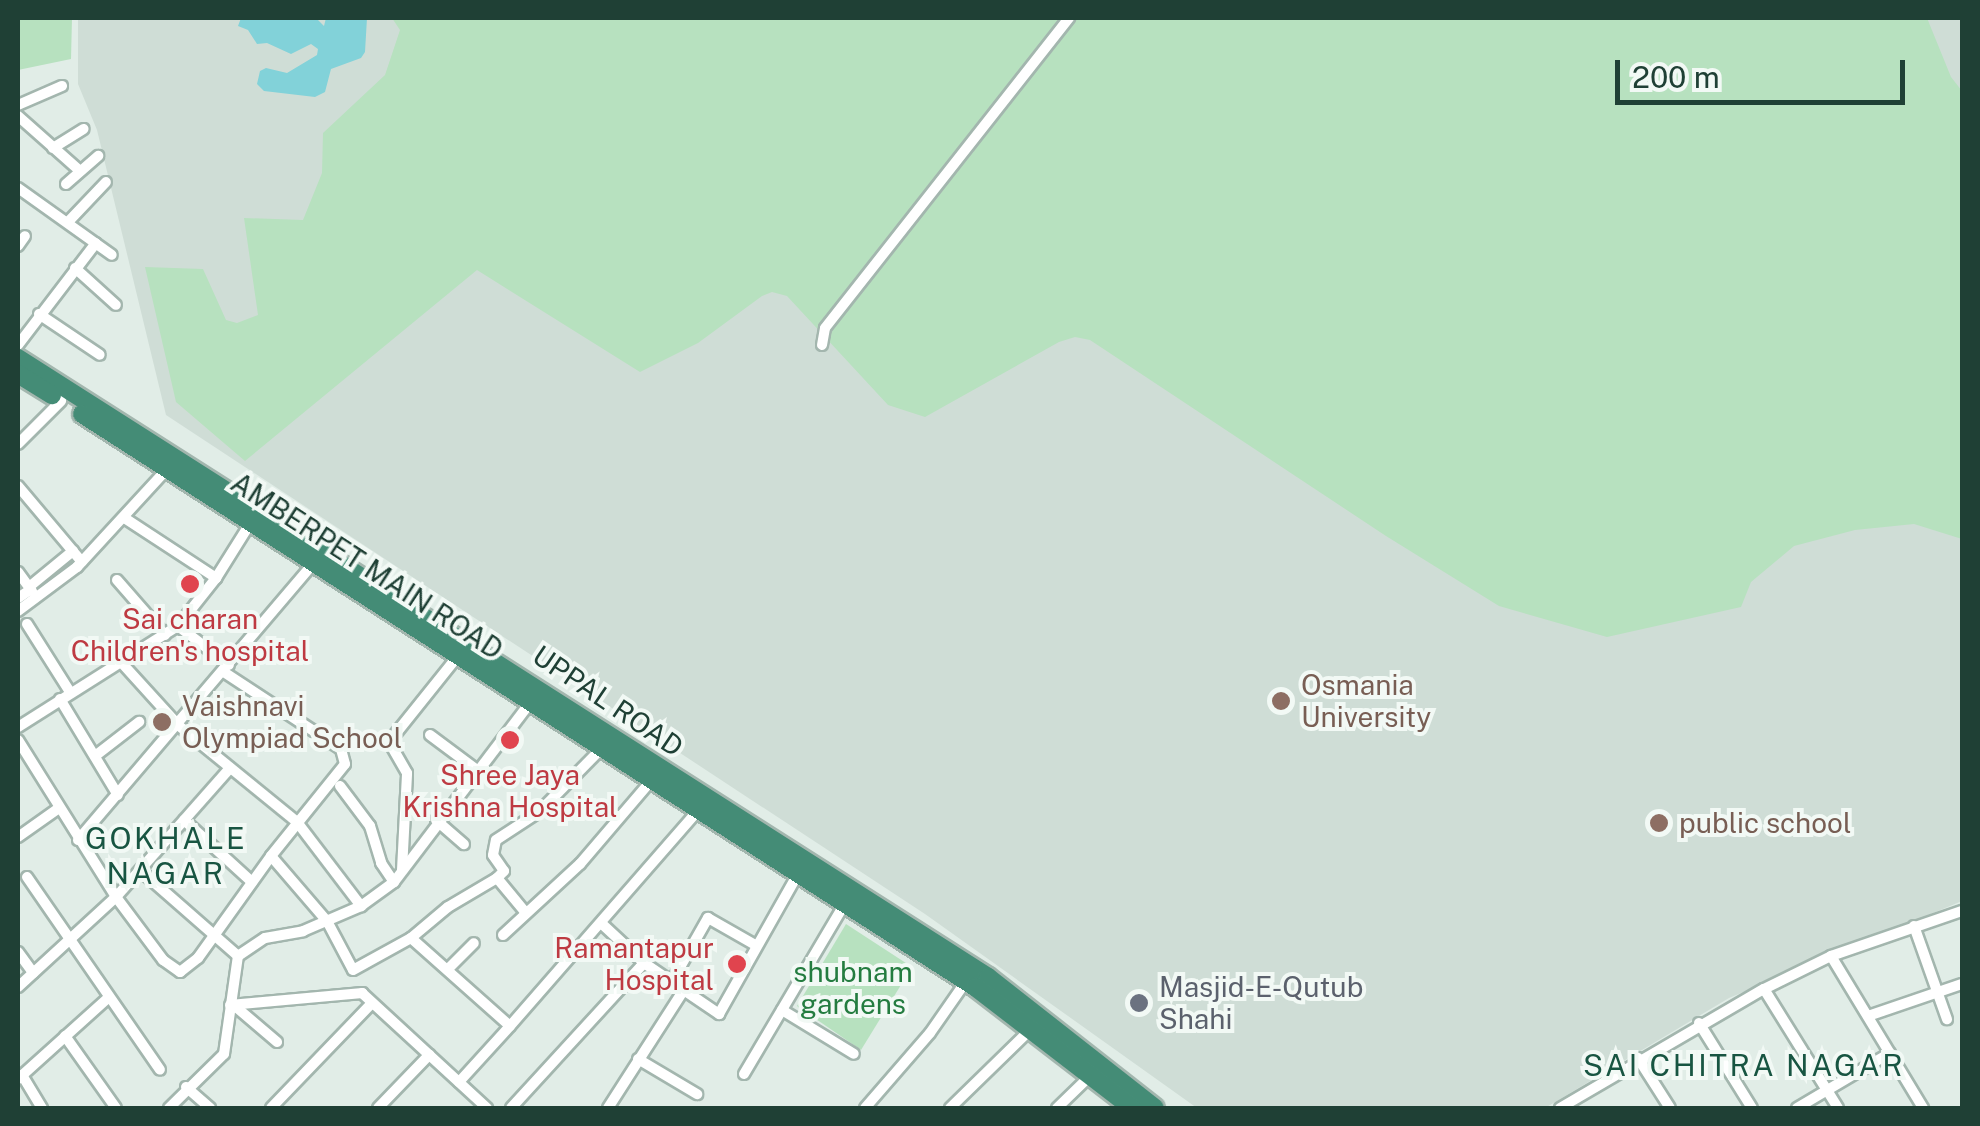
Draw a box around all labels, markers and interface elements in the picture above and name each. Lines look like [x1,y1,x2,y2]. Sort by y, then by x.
scale bar [1620,40,1910,102]
text: 200 m [1632,59,1720,95]
street label: AMBERPET MAIN ROAD [225,466,509,666]
marker: Sai charan Children's hospital [177,571,203,597]
place label: Sai charan Children's hospital [71,602,309,668]
street label: UPPAL ROAD [526,638,690,764]
place label: Osmania University [1301,668,1431,734]
place label: Vaishnavi Olympiad School [182,689,402,755]
marker: Osmania University [1270,690,1292,712]
marker: Vaishnavi Olympiad School [151,711,173,733]
marker: Shree Jaya Krishna Hospital [497,727,523,753]
place label: Shree Jaya Krishna Hospital [402,758,618,824]
place label: public school [1679,806,1852,840]
marker: public school [1648,812,1670,834]
district label: GOKHALE NAGAR [85,820,247,890]
place label: Ramantapur Hospital [554,931,714,997]
marker: Ramantapur Hospital [724,951,750,977]
park label: shubnam gardens [793,955,913,1021]
place label: Masjid-E-Qutub Shahi [1159,970,1363,1036]
marker: Masjid-E-Qutub Shahi [1128,992,1150,1014]
district label: SAI CHITRA NAGAR [1583,1047,1905,1083]

